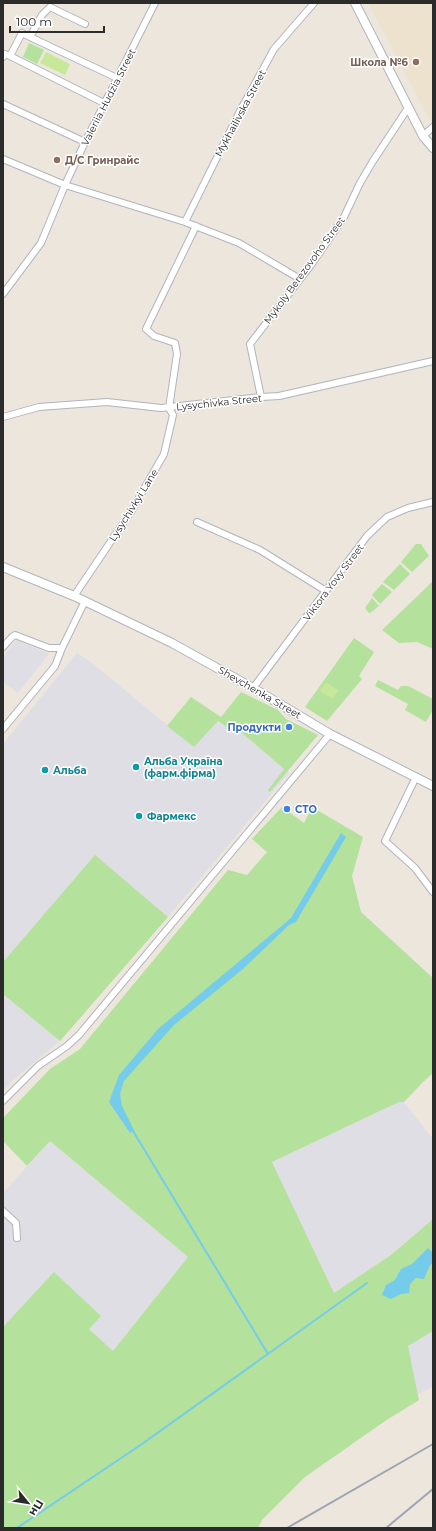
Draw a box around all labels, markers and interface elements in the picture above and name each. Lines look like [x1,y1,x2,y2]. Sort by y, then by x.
scale bar [10,8,104,34]
text: 100 m [16,14,52,29]
street label: Valeriia Hudzia Street [78,47,139,148]
place label: Школа №6 [350,56,409,69]
marker: Школа №6 [411,57,421,67]
street label: Mykhailivska Street [212,68,269,159]
place label: Д/С Гринрайс [65,154,139,167]
marker: Д/С Гринрайс [52,155,62,165]
street label: Mykoly Berezovoho Street [261,214,348,327]
street label: Lysychivka Street [175,392,263,413]
street label: Lysychivkyi Lane [106,467,161,544]
street label: Viktora Yovy Street [300,541,367,623]
street label: Shevchenka Street [216,663,304,722]
place label: Продукти [228,721,281,734]
marker: Продукти [284,722,294,732]
place label: Альба Україна (фарм.фірма) [144,755,222,780]
marker: Альба Україна (фарм.фірма) [131,762,141,772]
place label: Альба [53,764,86,777]
marker: Альба [40,765,50,775]
place label: СТО [295,803,317,816]
marker: СТО [282,804,292,814]
place label: Фармекс [147,810,196,823]
marker: Фармекс [134,811,144,821]
north arrow [8,1483,48,1523]
text: Пн [26,1497,47,1519]

